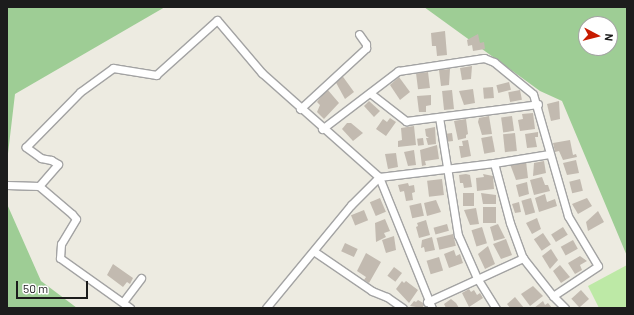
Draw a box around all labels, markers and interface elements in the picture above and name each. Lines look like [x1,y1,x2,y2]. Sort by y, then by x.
north arrow [578,16,618,56]
text: N [603,33,616,42]
scale bar [18,273,90,299]
text: 50 m [23,281,48,295]

